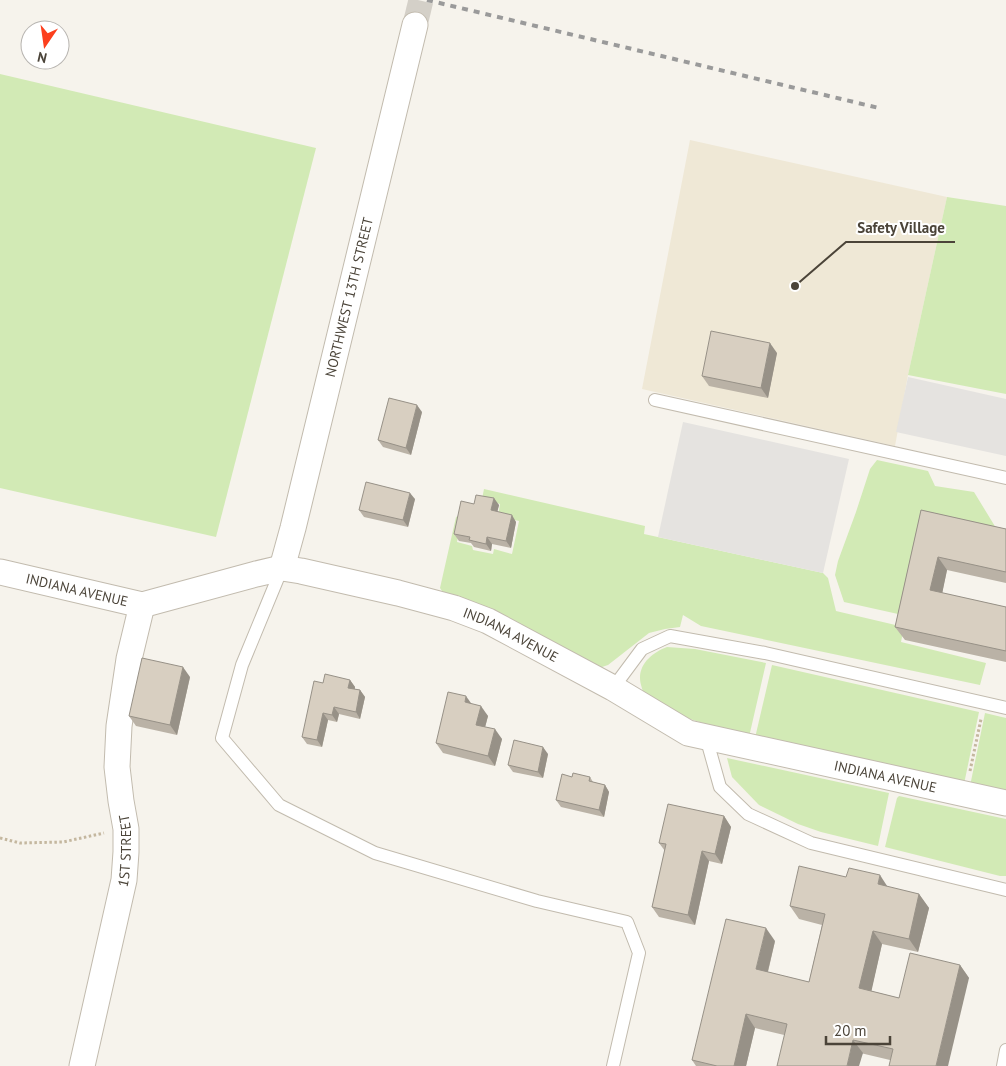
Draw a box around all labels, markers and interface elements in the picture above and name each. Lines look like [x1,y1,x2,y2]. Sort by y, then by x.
north arrow [20,20,70,70]
text: N [36,48,49,67]
callout: Safety Village [846,212,955,242]
street label: NORTHWEST 13TH STREET [321,215,377,379]
text: Safety Village [857,218,945,237]
street label: INDIANA AVENUE [24,569,130,610]
street label: INDIANA AVENUE [461,603,561,666]
street label: INDIANA AVENUE [832,756,938,796]
street label: 1ST STREET [114,813,135,889]
scale bar [826,1014,890,1046]
text: 20 m [834,1021,867,1040]

